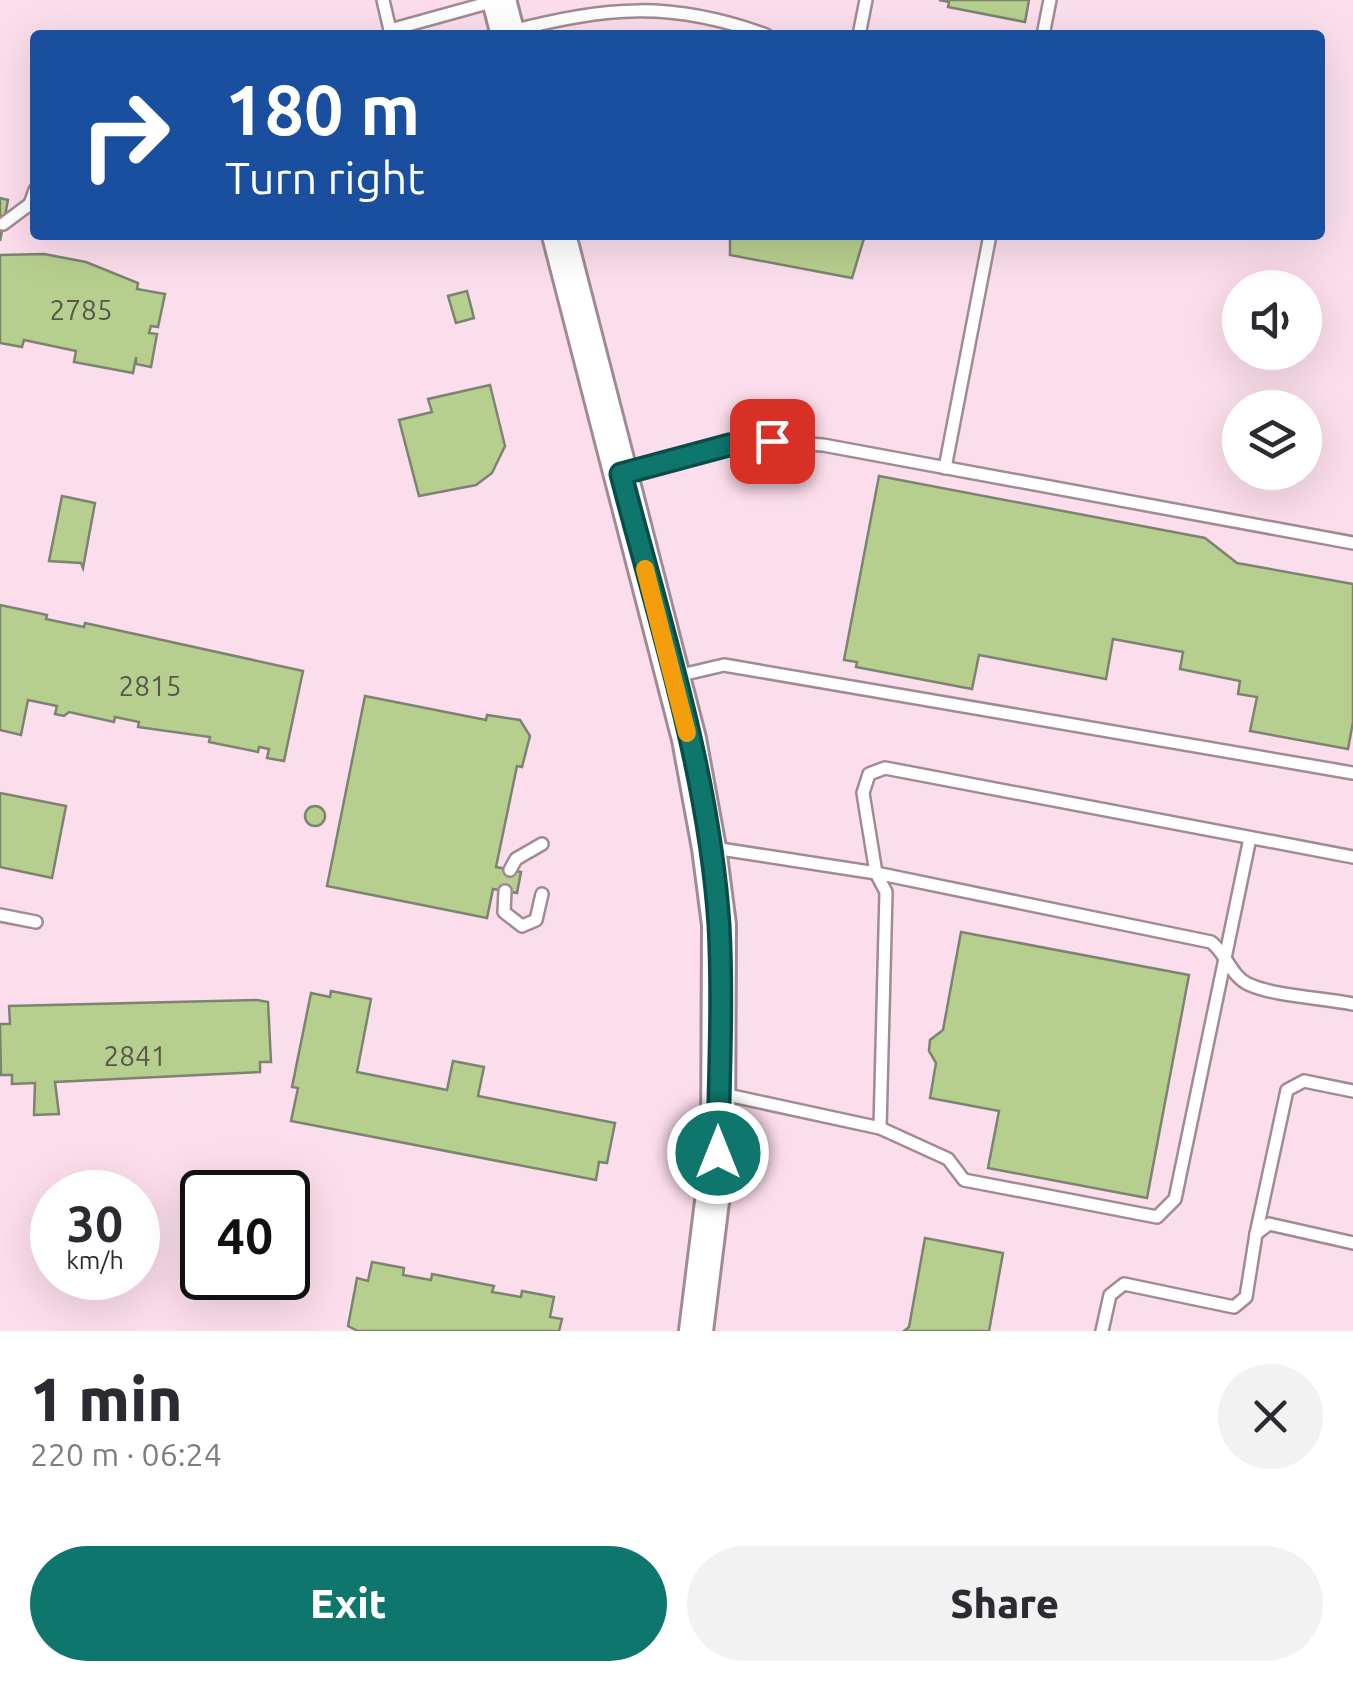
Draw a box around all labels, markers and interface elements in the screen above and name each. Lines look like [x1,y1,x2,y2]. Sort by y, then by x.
icon: right [60,70,190,200]
text: 180 m [225,70,420,148]
text: Turn right [225,152,425,203]
map controls [1222,270,1322,490]
button: sound [1222,270,1322,370]
house number: 2785 [49,294,113,325]
button: layers [1222,390,1322,490]
pin [730,399,815,484]
icon: arrive [745,414,800,469]
house number: 2815 [118,670,182,701]
house number: 2841 [103,1040,167,1071]
position arrow [666,1101,770,1205]
speed limit sign: 40 [180,1170,310,1300]
text: 30 [67,1195,123,1251]
text: km/h [66,1246,124,1274]
button: close [1218,1364,1323,1469]
text: 1 min [30,1365,183,1432]
text: 220 m · 06:24 [30,1436,222,1472]
button: Exit [30,1546,667,1661]
button: Share [687,1546,1323,1661]

